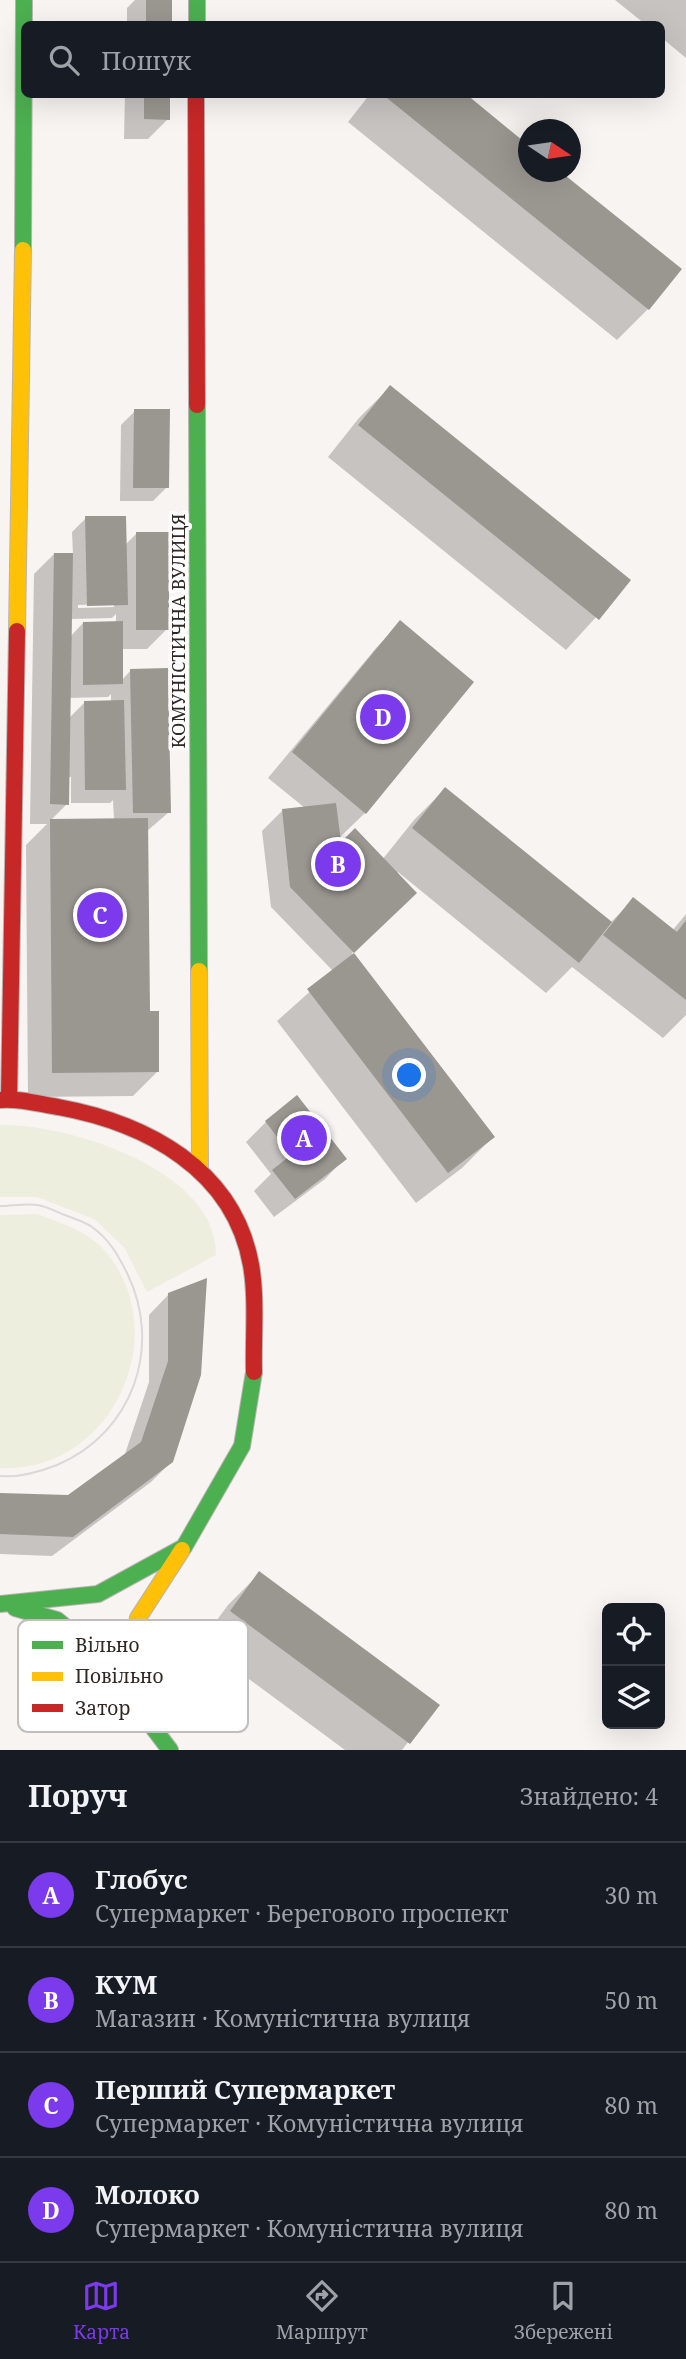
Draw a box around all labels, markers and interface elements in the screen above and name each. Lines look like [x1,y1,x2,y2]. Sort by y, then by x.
search box [21,21,665,98]
icon: search [45,41,83,79]
text: Пошук [101,42,191,78]
north arrow [518,119,581,182]
street label: КОМУНІСТИЧНА ВУЛИЦЯ [166,513,190,749]
pin: D [360,691,406,743]
pin: B [315,838,361,890]
pin: C [77,889,123,941]
your location [392,1058,426,1092]
pin: A [281,1112,327,1164]
map controls [602,1603,665,1729]
button: locate [602,1603,665,1666]
legend [18,1620,248,1732]
text: Вільно [75,1632,140,1658]
text: Повільно [75,1663,164,1689]
button: layers [602,1666,665,1729]
text: Затор [75,1695,130,1721]
text: Поруч [28,1775,128,1816]
text: Знайдено: 4 [520,1780,658,1812]
text: Глобус [95,1861,188,1897]
text: A [42,1879,60,1911]
text: 30 m [605,1879,658,1911]
text: Супермаркет · Берегового проспект [95,1897,509,1929]
text: КУМ [95,1966,157,2002]
text: B [43,1984,59,2016]
text: 50 m [605,1984,658,2016]
text: Магазин · Комуністична вулиця [95,2002,470,2034]
text: Перший Супермаркет [95,2071,395,2107]
text: C [43,2089,59,2121]
text: 80 m [605,2089,658,2121]
text: Супермаркет · Комуністична вулиця [95,2107,524,2139]
text: Молоко [95,2176,200,2212]
text: D [42,2194,60,2226]
text: 80 m [605,2194,658,2226]
text: Супермаркет · Комуністична вулиця [95,2212,524,2244]
tab: Карта [73,2277,130,2345]
tab: Маршрут [276,2277,368,2345]
tab: Збережені [514,2277,613,2345]

